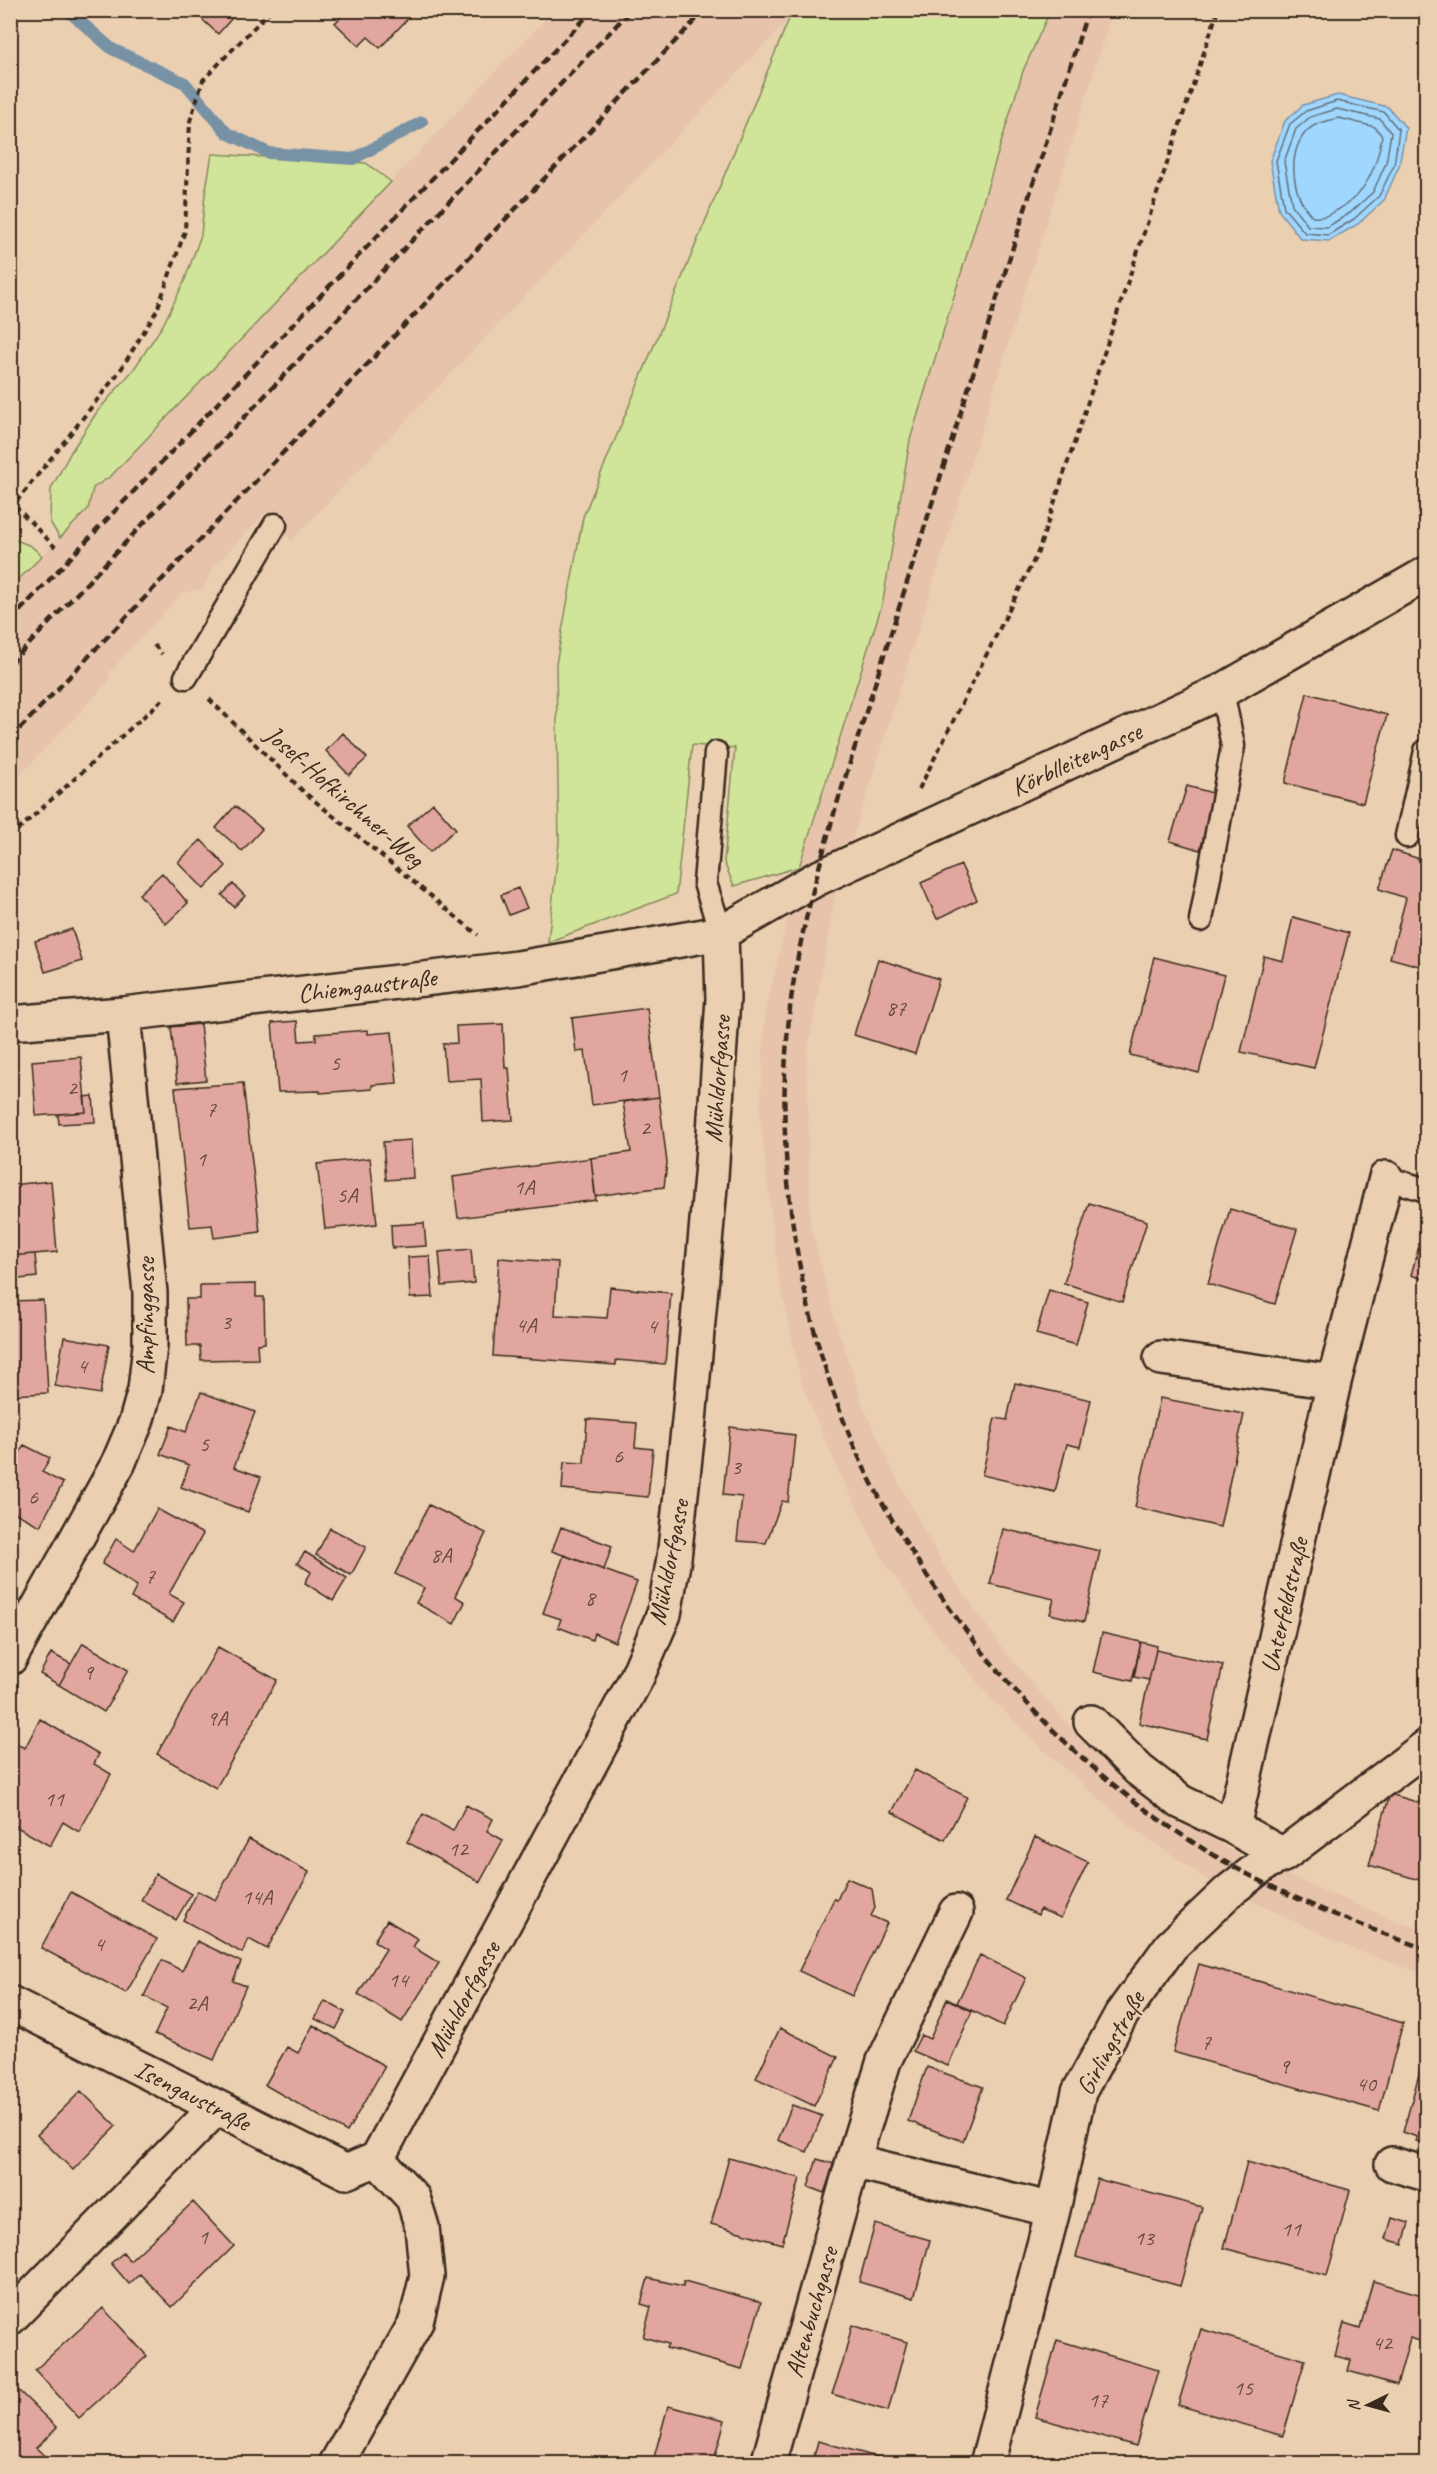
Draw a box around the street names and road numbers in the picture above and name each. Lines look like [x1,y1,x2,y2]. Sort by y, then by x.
street label: Körblleitengasse [1006,714,1148,804]
street label: Josef-Hofkirchner-Weg [256,717,433,876]
street label: Chiemgaustraße [296,960,441,1010]
street label: Mühldorfgasse [697,1013,738,1144]
street label: Ampfinggasse [129,1256,162,1375]
street label: Mühldorfgasse [640,1495,697,1628]
street label: Unterfeldstraße [1253,1532,1317,1676]
street label: Mühldorfgasse [419,1934,509,2063]
street label: Girlingstraße [1068,1983,1154,2101]
street label: Isengaustraße [129,2052,258,2140]
street label: Altenbuchgasse [777,2241,847,2381]

